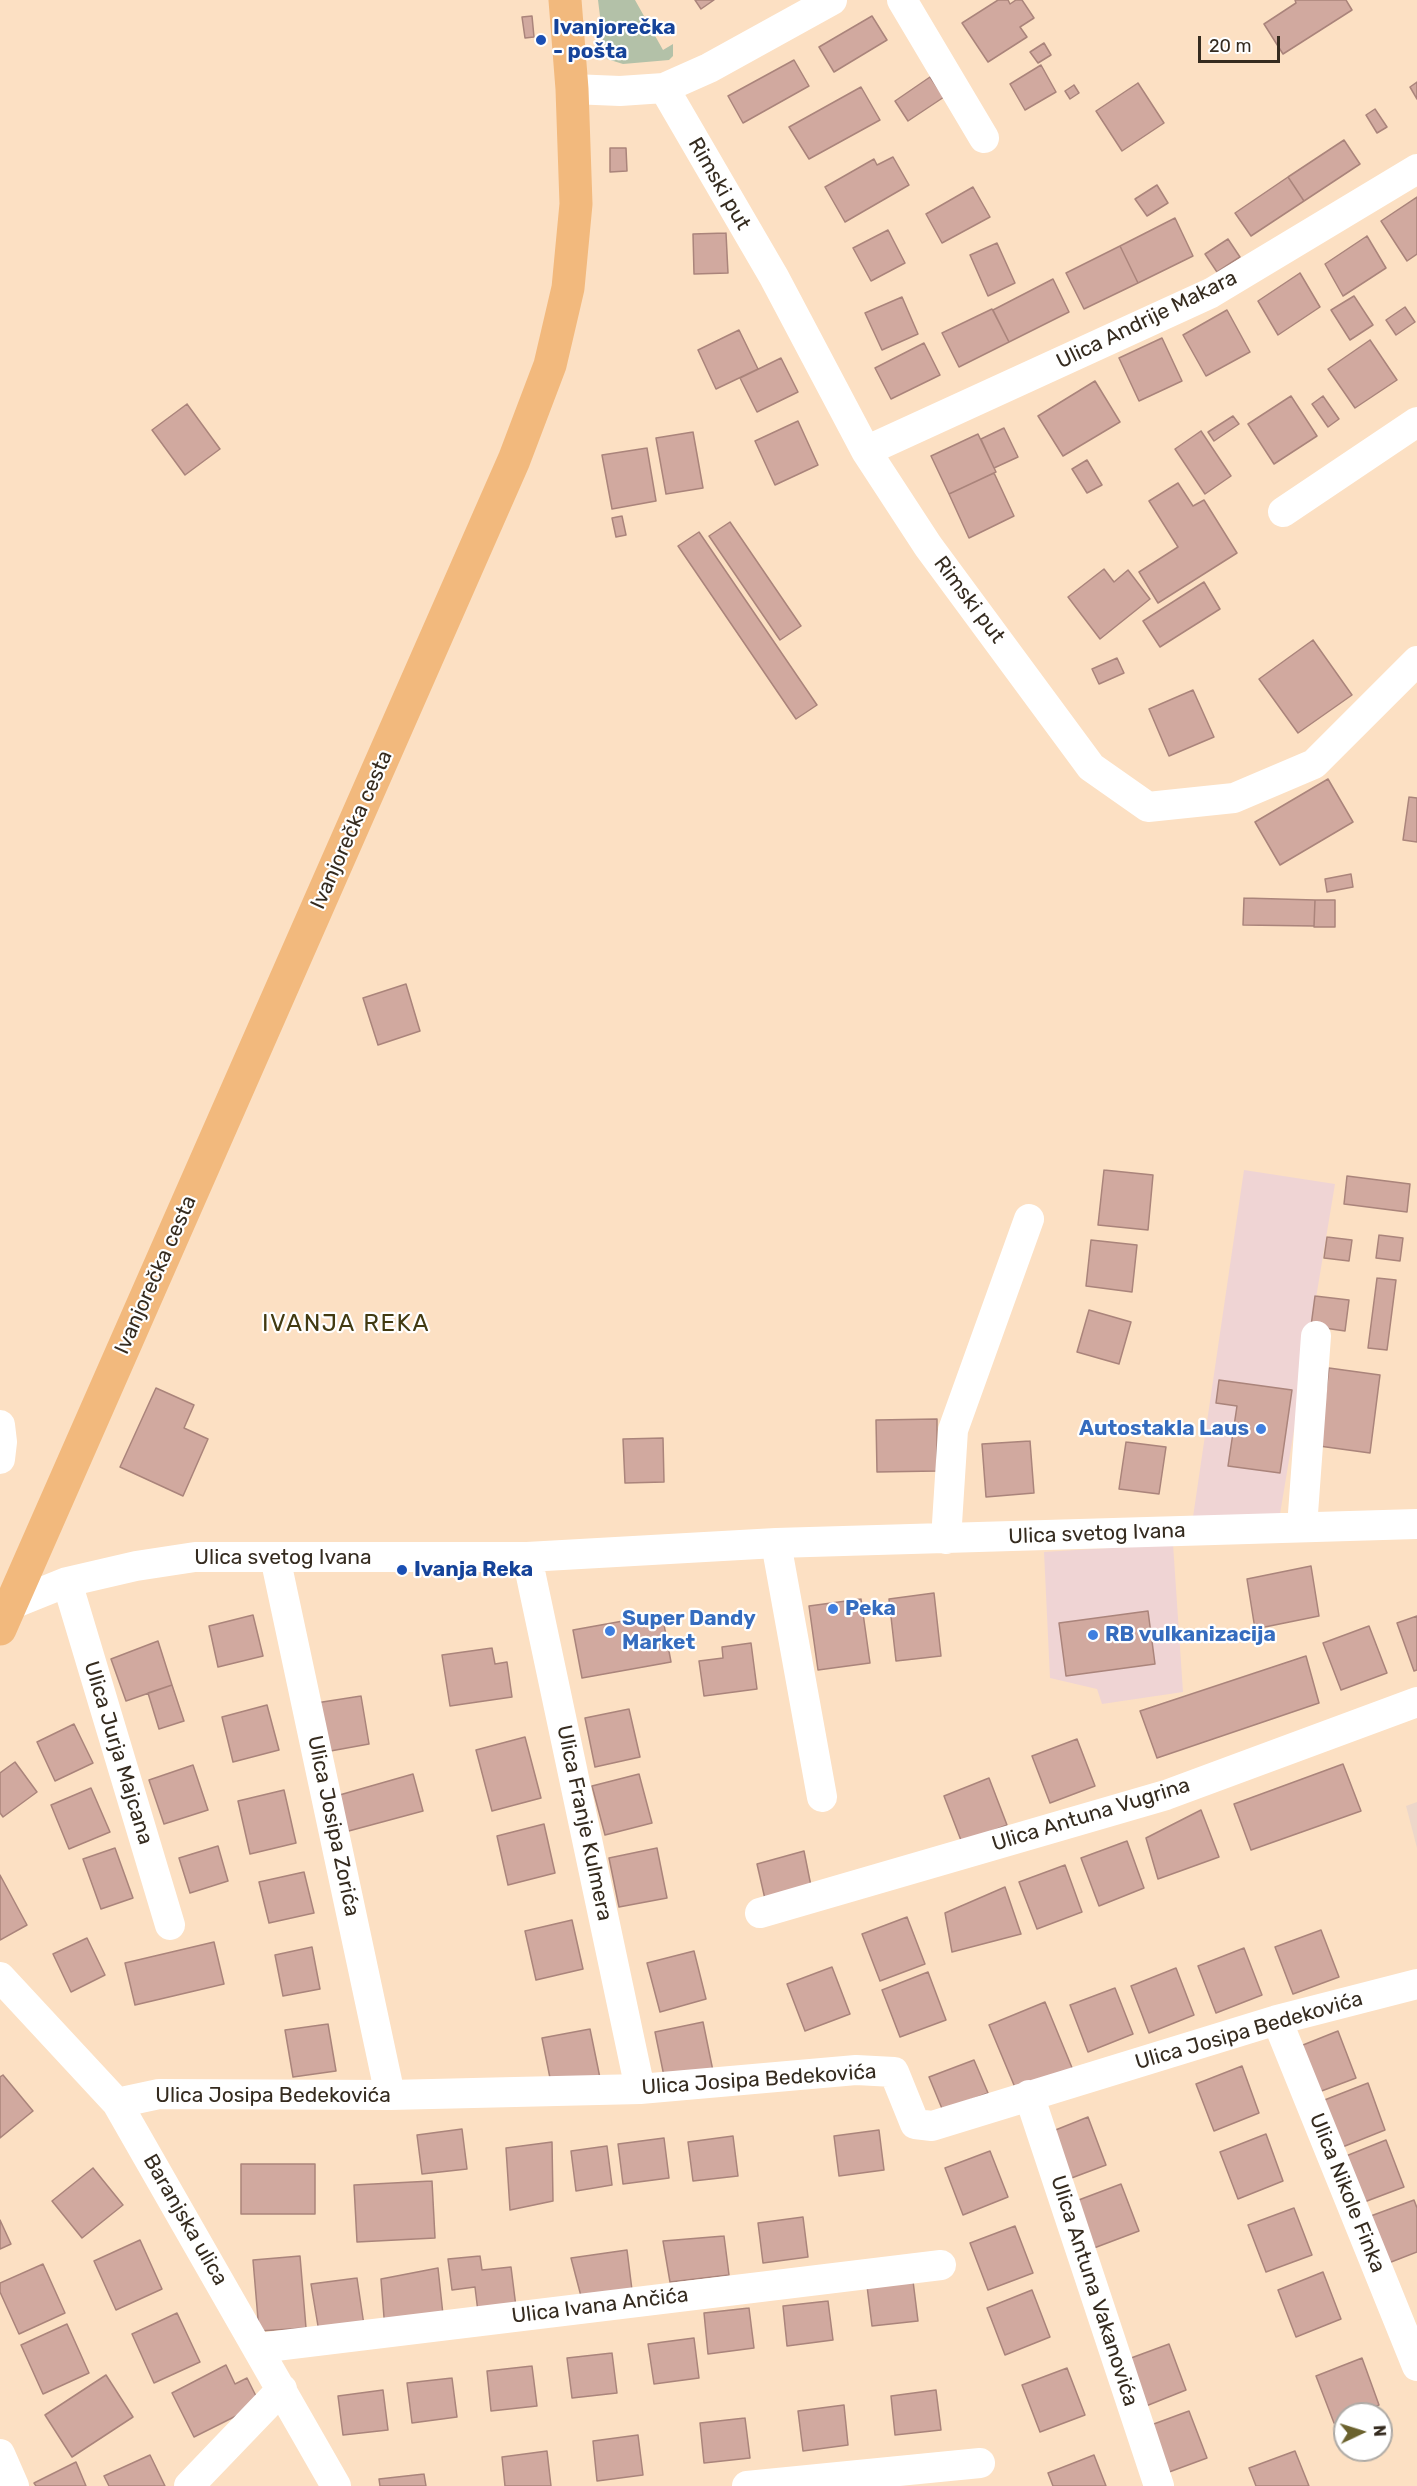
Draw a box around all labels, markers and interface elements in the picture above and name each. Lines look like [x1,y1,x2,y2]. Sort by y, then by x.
place label: Ivanjorečka - pošta [553,15,676,65]
scale bar [1201,24,1284,62]
marker: Ivanjorečka - pošta [534,33,548,47]
text: 20 m [1209,35,1251,57]
street label: Rimski put [682,133,756,235]
street label: Ulica Andrije Makara [1053,265,1241,375]
street label: Rimski put [928,551,1010,649]
street label: Ivanjorečka cesta [306,747,398,913]
street label: Ivanjorečka cesta [110,1192,202,1358]
district label: IVANJA REKA [262,1310,430,1338]
place label: Autostakla Laus [1079,1416,1249,1442]
marker: Autostakla Laus [1254,1422,1268,1436]
street label: Ulica svetog Ivana [1008,1518,1186,1550]
street label: Ulica svetog Ivana [194,1545,372,1571]
place label: Ivanja Reka [414,1557,533,1583]
marker: Ivanja Reka [395,1563,409,1577]
place label: Peka [845,1596,896,1622]
marker: Peka [826,1602,840,1616]
place label: Super Dandy Market [622,1606,756,1656]
place label: RB vulkanizacija [1105,1622,1276,1648]
marker: Super Dandy Market [603,1624,617,1638]
marker: RB vulkanizacija [1086,1628,1100,1642]
street label: Ulica Jurja Majcana [78,1658,158,1848]
street label: Ulica Franje Kulmera [551,1723,617,1923]
street label: Ulica Josipa Zorića [302,1733,364,1919]
street label: Ulica Antuna Vugrina [989,1773,1193,1857]
street label: Ulica Josipa Bedekovića [1132,1986,1366,2076]
street label: Ulica Josipa Bedekovića [641,2059,877,2101]
street label: Ulica Josipa Bedekovića [155,2083,391,2109]
street label: Ulica Nikole Finka [1304,2110,1390,2276]
street label: Baranjska ulica [137,2150,233,2290]
street label: Ulica Antuna Vakanovića [1045,2173,1143,2409]
street label: Ulica Ivana Ančića [510,2283,690,2329]
north arrow [1333,2402,1393,2462]
text: N [1370,2424,1389,2437]

